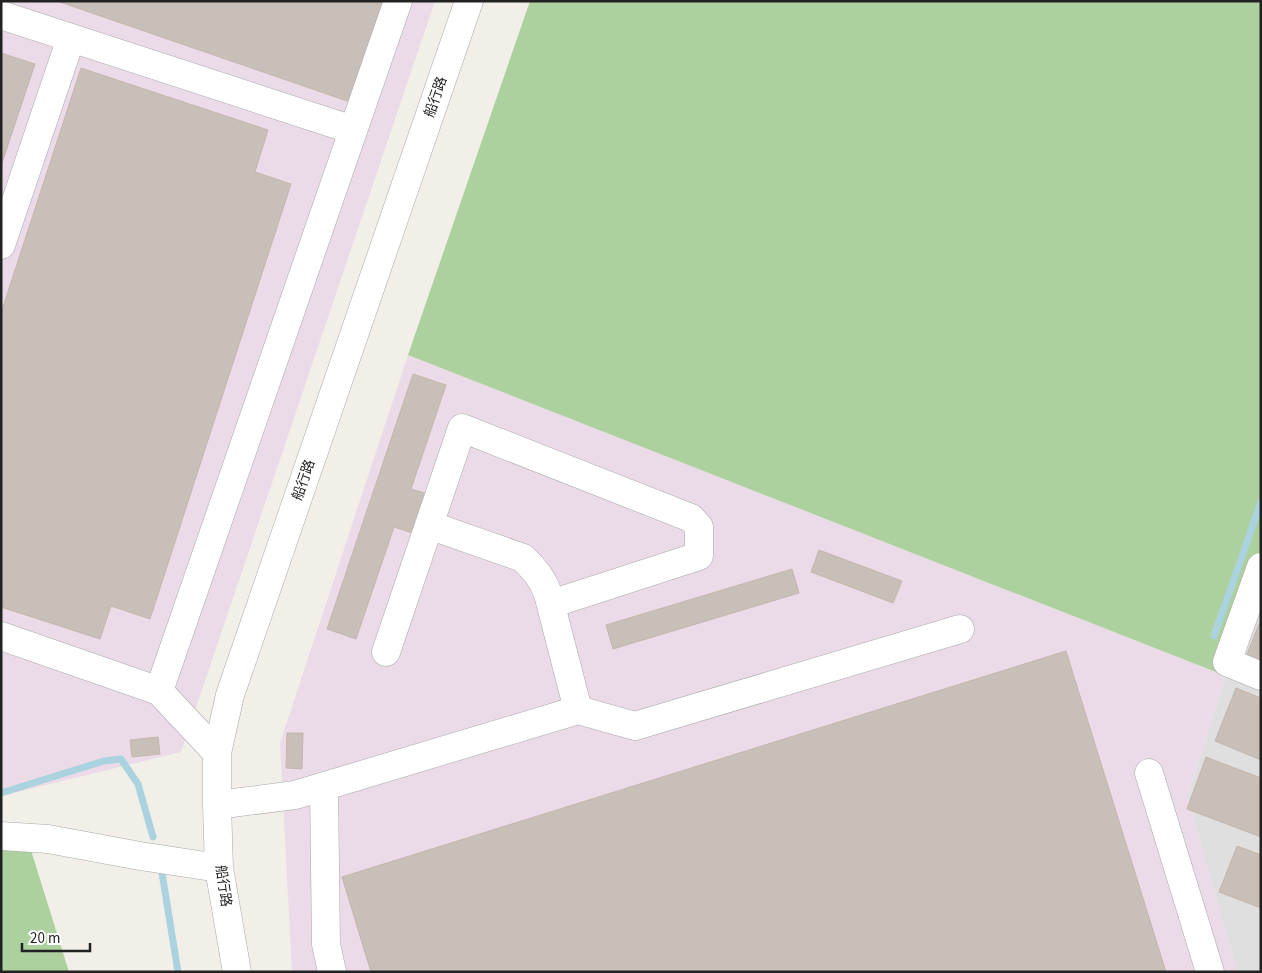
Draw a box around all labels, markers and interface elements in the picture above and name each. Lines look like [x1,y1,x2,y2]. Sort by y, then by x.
street label: 船行路 [420,74,452,120]
street label: 船行路 [288,457,320,503]
street label: 船行路 [210,864,236,908]
scale bar [22,920,90,952]
text: 20 m [30,928,60,949]

